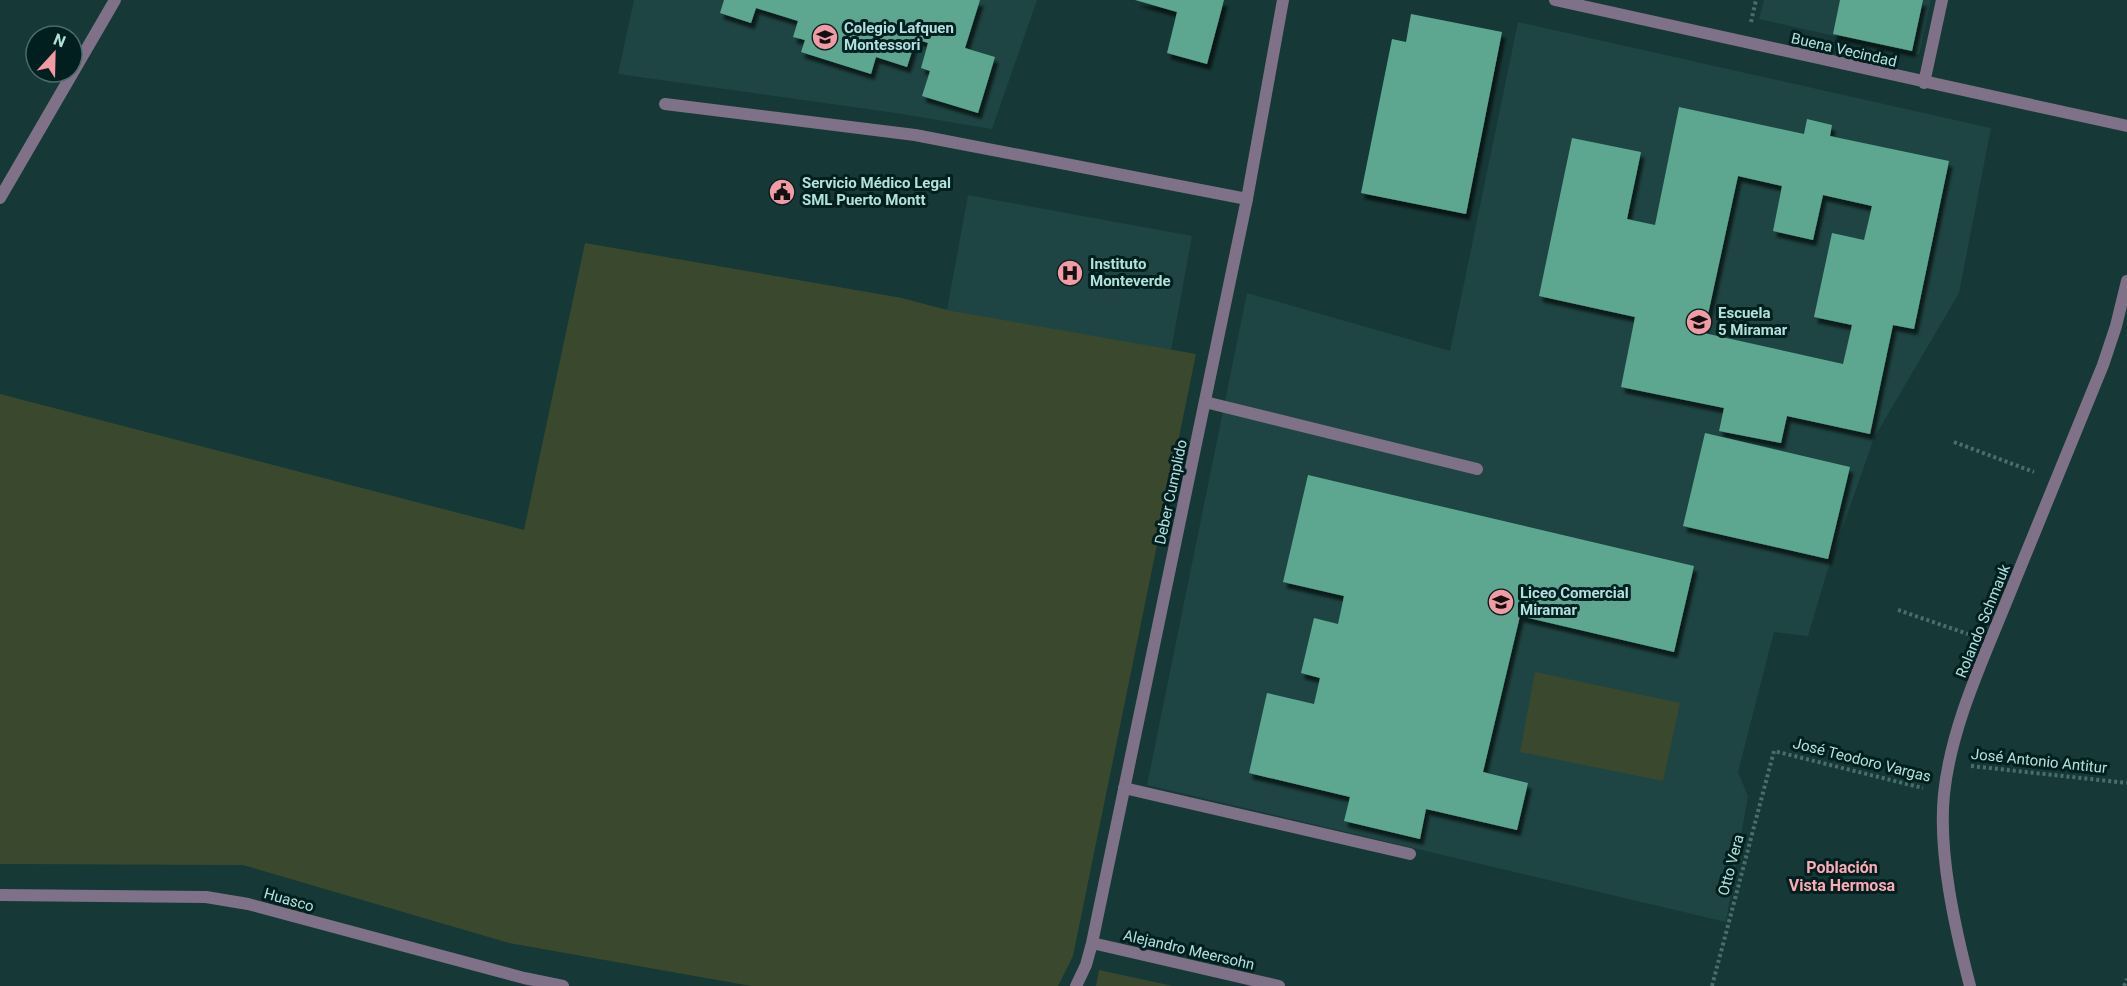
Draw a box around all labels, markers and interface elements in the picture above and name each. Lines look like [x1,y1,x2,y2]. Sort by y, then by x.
place label: Colegio Lafquen Montessori [844,19,954,54]
school or university icon: Colegio Lafquen Montessori [810,22,840,52]
north arrow [24,24,84,84]
street label: Buena Vecindad [1789,29,1899,71]
text: N [51,30,68,51]
place label: Servicio Médico Legal SML Puerto Montt [802,174,951,209]
public building icon: Servicio Médico Legal SML Puerto Montt [767,177,797,207]
place label: Instituto Monteverde [1090,255,1171,290]
hospital icon: Instituto Monteverde [1055,258,1085,288]
place label: Escuela 5 Miramar [1718,304,1788,339]
school or university icon: Escuela 5 Miramar [1684,307,1714,337]
street label: Deber Cumplido [1151,438,1191,546]
street label: Rolando Schmauk [1952,561,2014,680]
place label: Liceo Comercial Miramar [1520,584,1629,619]
school or university icon: Liceo Comercial Miramar [1486,587,1516,617]
street label: José Teodoro Vargas [1791,734,1933,786]
street label: José Antonio Antitur [1970,745,2108,777]
street label: Otto Vera [1714,833,1748,897]
district label: Población Vista Hermosa [1789,858,1896,895]
street label: Huasco [262,884,316,916]
street label: Alejandro Meersohn [1122,926,1256,974]

